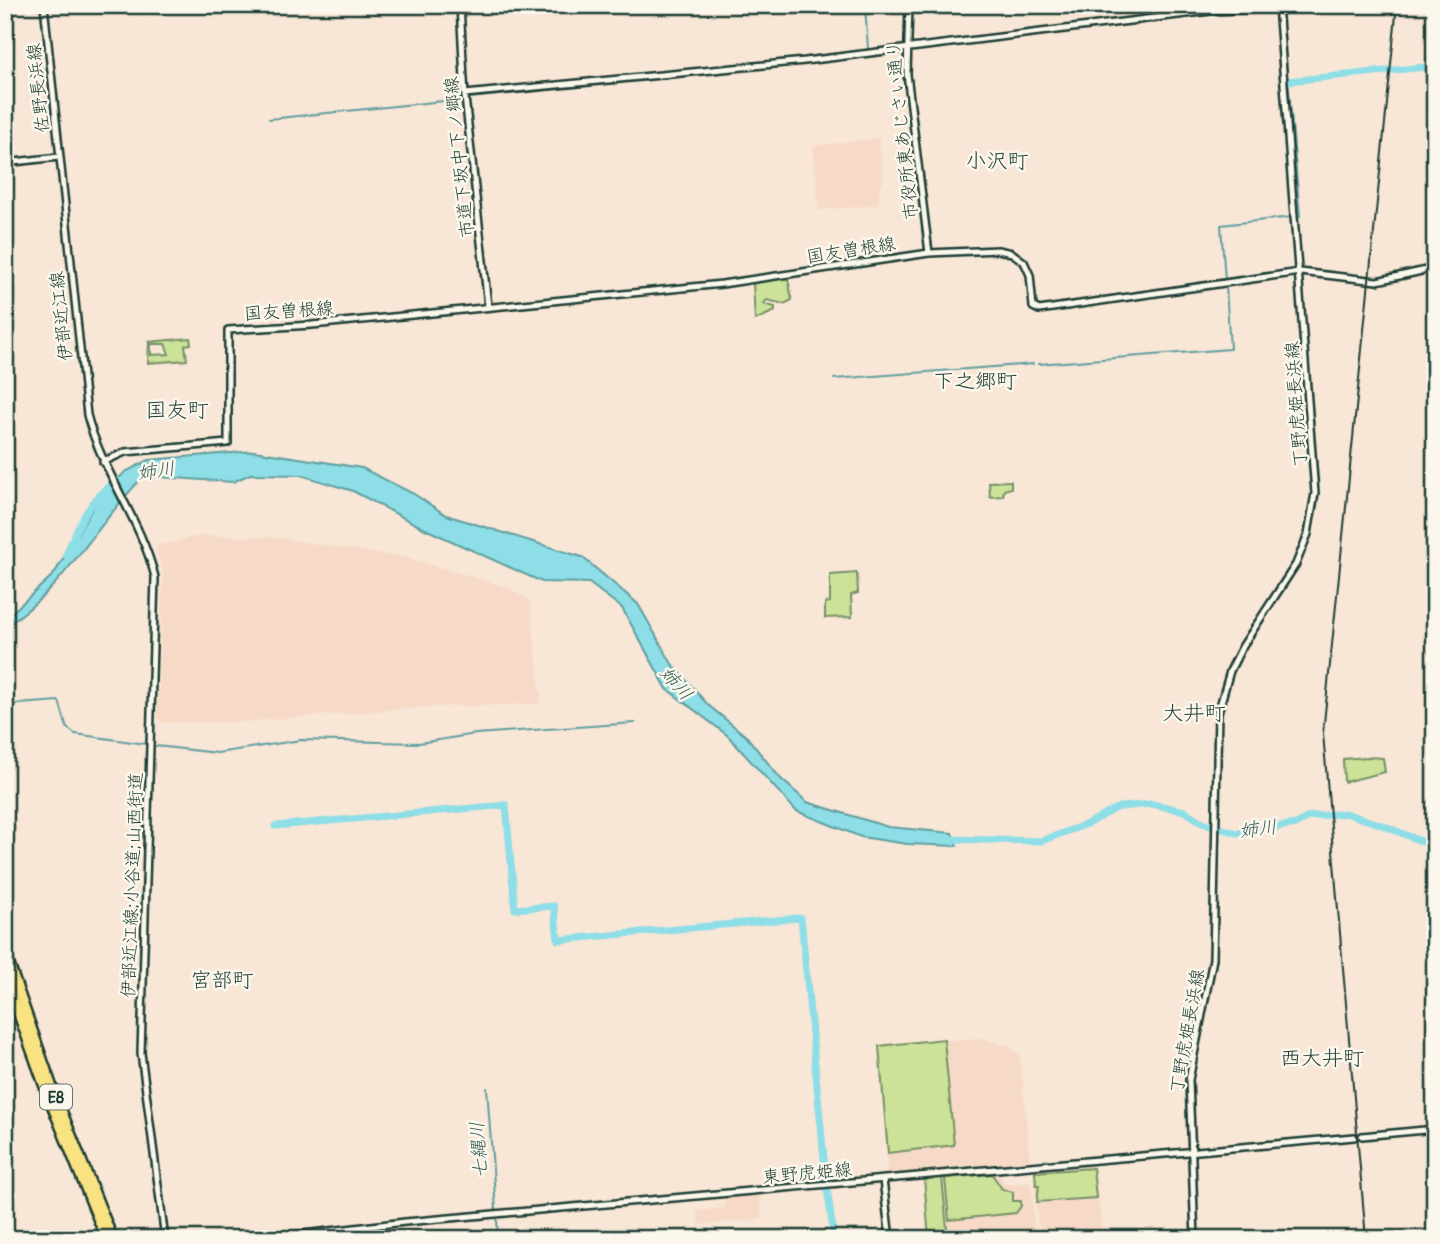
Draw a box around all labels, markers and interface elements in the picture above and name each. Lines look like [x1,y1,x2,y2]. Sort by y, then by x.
street label: 市役所東あじさい通り [882,39,923,221]
street label: 佐野長浜線 [22,42,55,134]
street label: 市道下坂中下ノ郷線 [440,75,479,239]
district label: 小沢町 [966,148,1029,175]
street label: 国友曽根線 [805,232,897,269]
street label: 伊部近江線 [45,270,78,362]
street label: 国友曽根線 [243,297,335,326]
street label: 丁野虎姫長浜線 [1281,340,1312,468]
district label: 下之郷町 [933,368,1017,395]
district label: 国友町 [146,397,209,424]
water label: 姉川 [136,456,177,486]
water label: 姉川 [655,662,698,706]
district label: 大井町 [1163,700,1226,727]
street label: 伊部近江線;小谷道;山西街道 [117,772,148,998]
water label: 姉川 [1238,815,1278,843]
district label: 宮部町 [191,967,254,994]
street label: 丁野虎姫長浜線 [1165,967,1210,1095]
district label: 西大井町 [1280,1045,1364,1072]
road number: E8 [40,1084,72,1110]
water label: 七縄川 [465,1121,493,1179]
street label: 東野虎姫線 [761,1158,853,1189]

